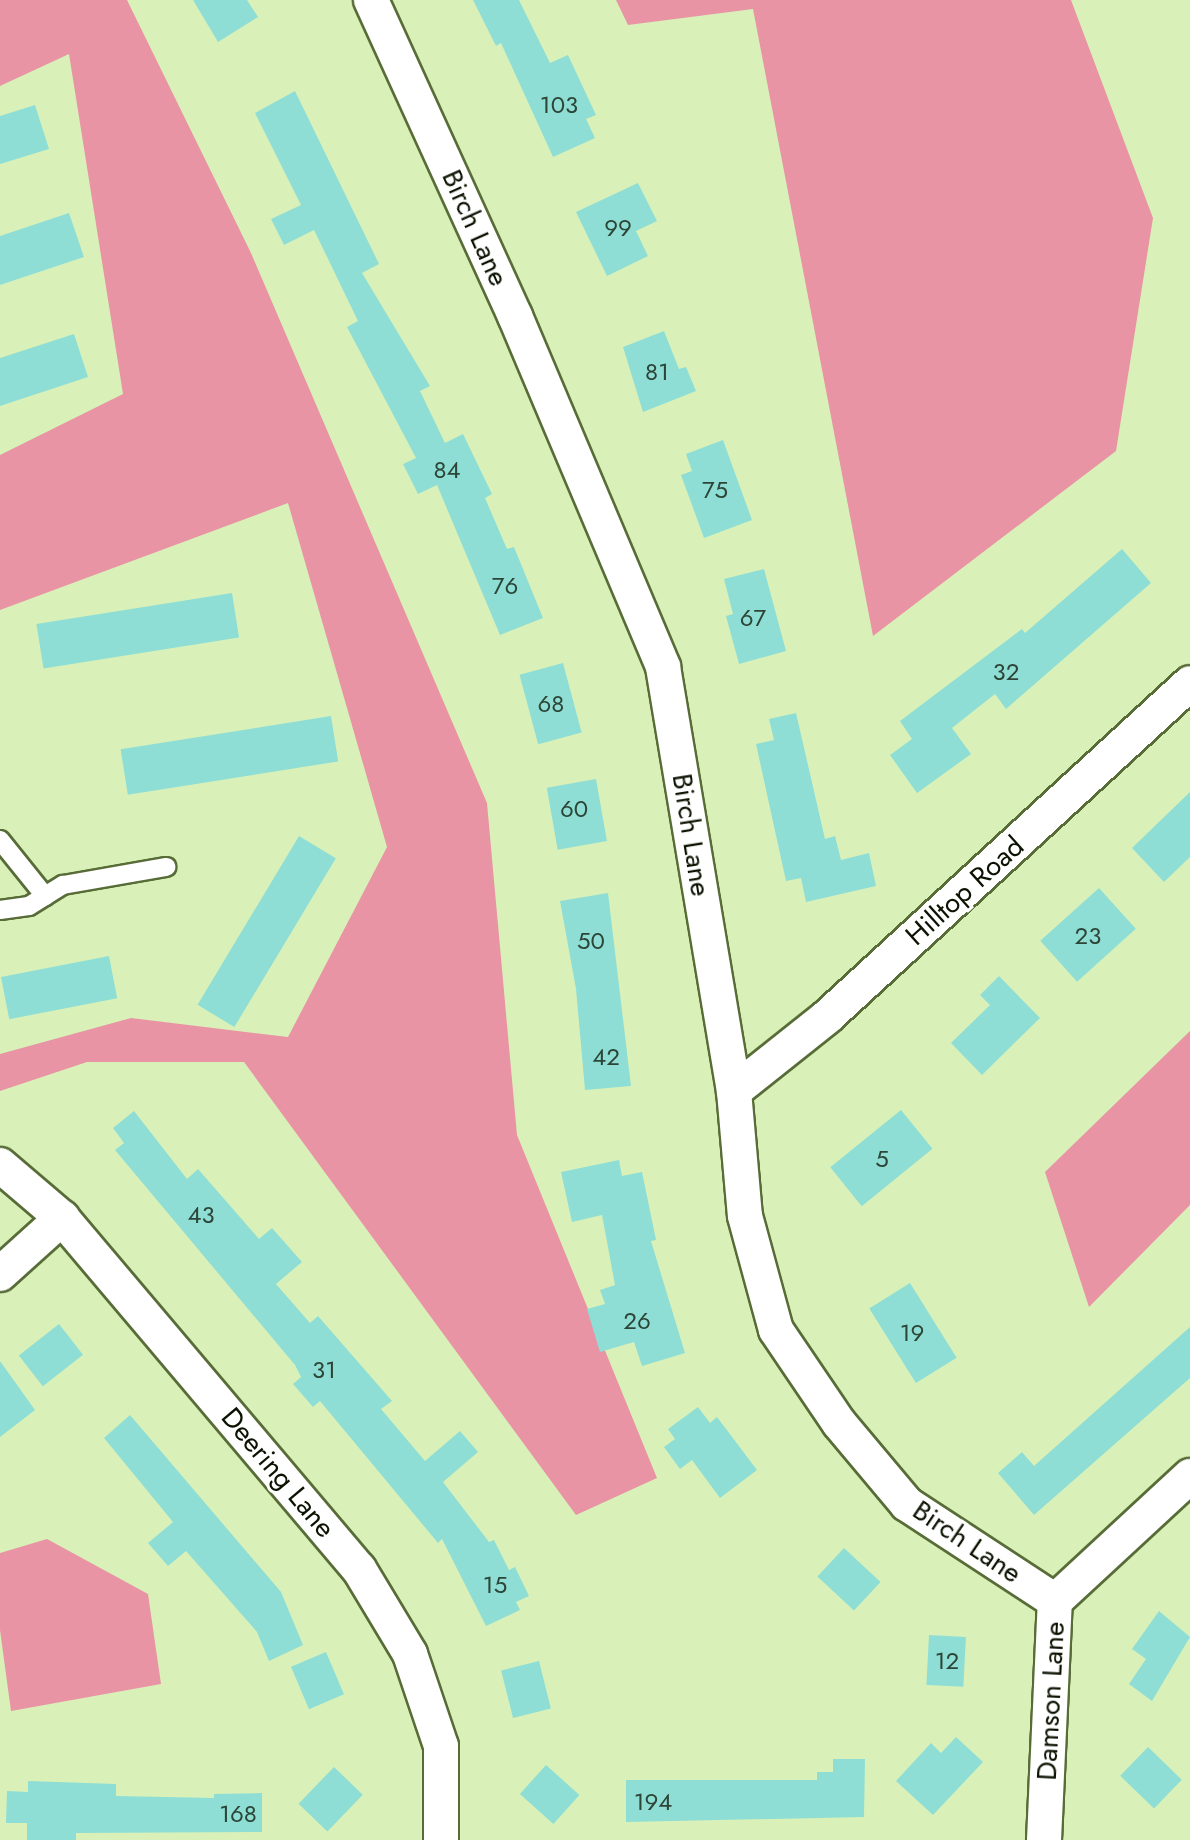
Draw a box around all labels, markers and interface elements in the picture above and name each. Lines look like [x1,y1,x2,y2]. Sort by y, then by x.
house number: 103 [540,91,578,119]
street label: Birch Lane [434,165,516,291]
house number: 99 [604,214,632,242]
house number: 81 [645,358,669,386]
house number: 84 [433,456,461,484]
house number: 75 [702,476,728,504]
house number: 76 [492,572,518,600]
house number: 67 [740,604,766,632]
house number: 32 [993,658,1019,686]
house number: 68 [538,690,564,718]
street label: Birch Lane [665,771,717,899]
house number: 60 [560,795,588,823]
street label: Hilltop Road [899,829,1031,953]
house number: 23 [1075,922,1101,950]
house number: 50 [577,927,605,955]
house number: 42 [592,1043,620,1071]
house number: 5 [875,1145,889,1173]
house number: 43 [187,1201,215,1229]
house number: 26 [623,1307,651,1335]
house number: 19 [900,1319,924,1347]
house number: 31 [312,1356,336,1384]
street label: Deering Lane [214,1401,342,1545]
street label: Birch Lane [906,1493,1028,1591]
house number: 15 [483,1571,507,1599]
street label: Damson Lane [1030,1621,1072,1781]
house number: 12 [935,1647,959,1675]
house number: 194 [634,1788,672,1816]
house number: 168 [219,1800,257,1828]

